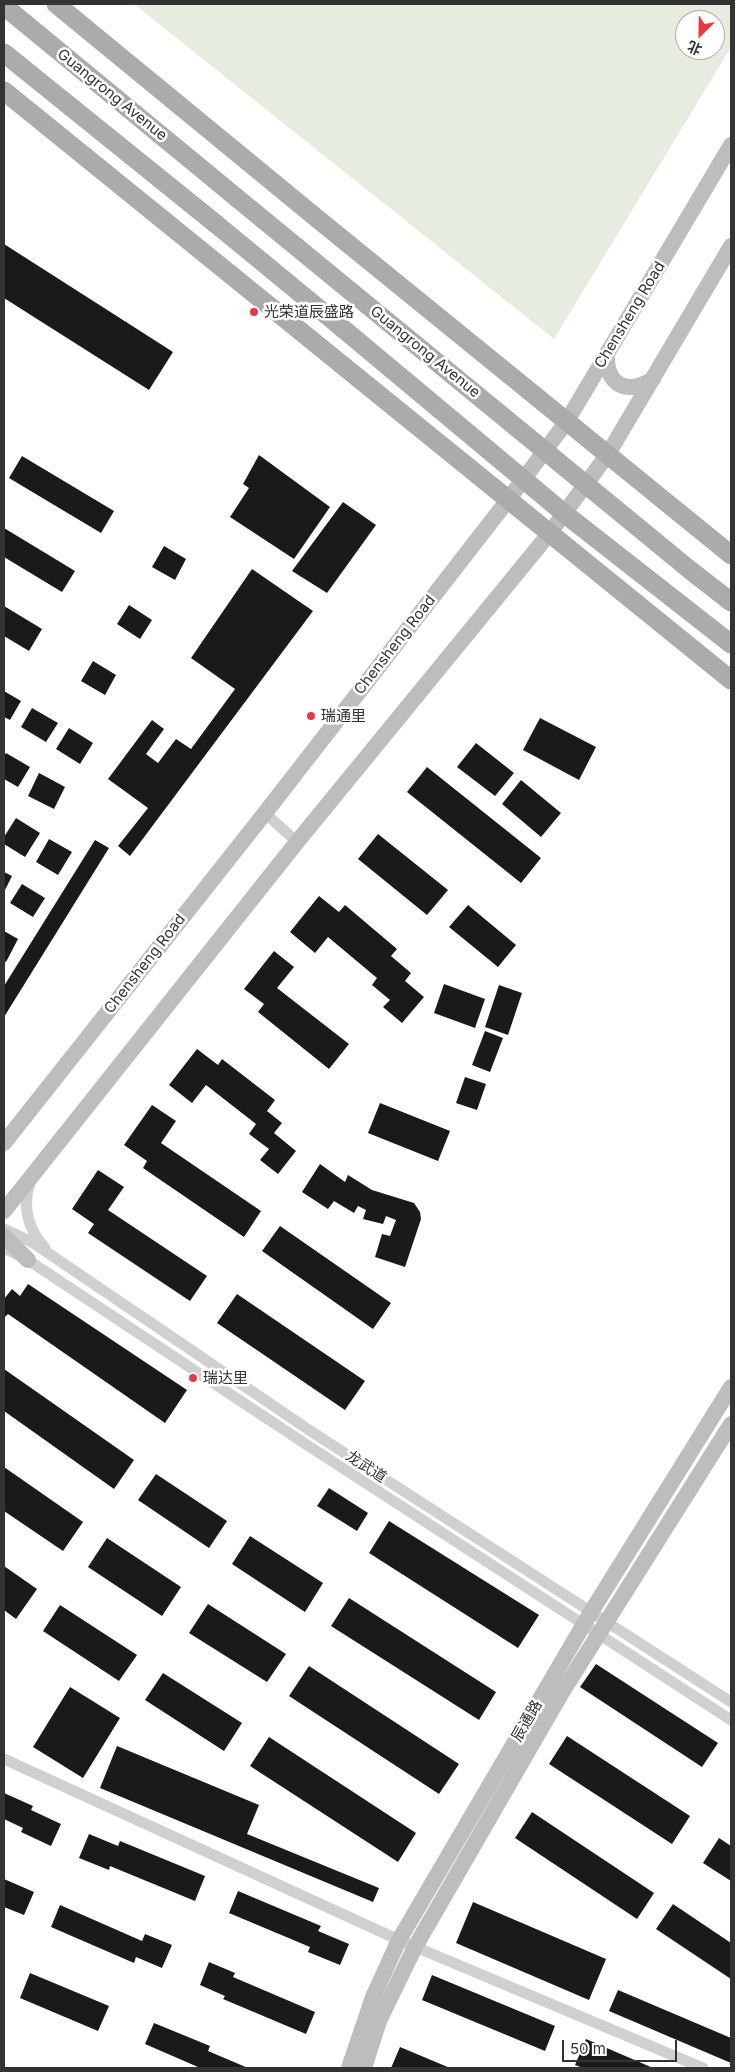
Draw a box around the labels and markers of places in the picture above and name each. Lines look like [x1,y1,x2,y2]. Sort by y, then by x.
place label: 光荣道辰盛路 [264,303,354,321]
marker: 光荣道辰盛路 [248,306,260,318]
place label: 瑞通里 [321,707,366,725]
marker: 瑞通里 [305,710,317,722]
place label: 瑞达里 [203,1369,248,1387]
marker: 瑞达里 [187,1372,199,1384]

